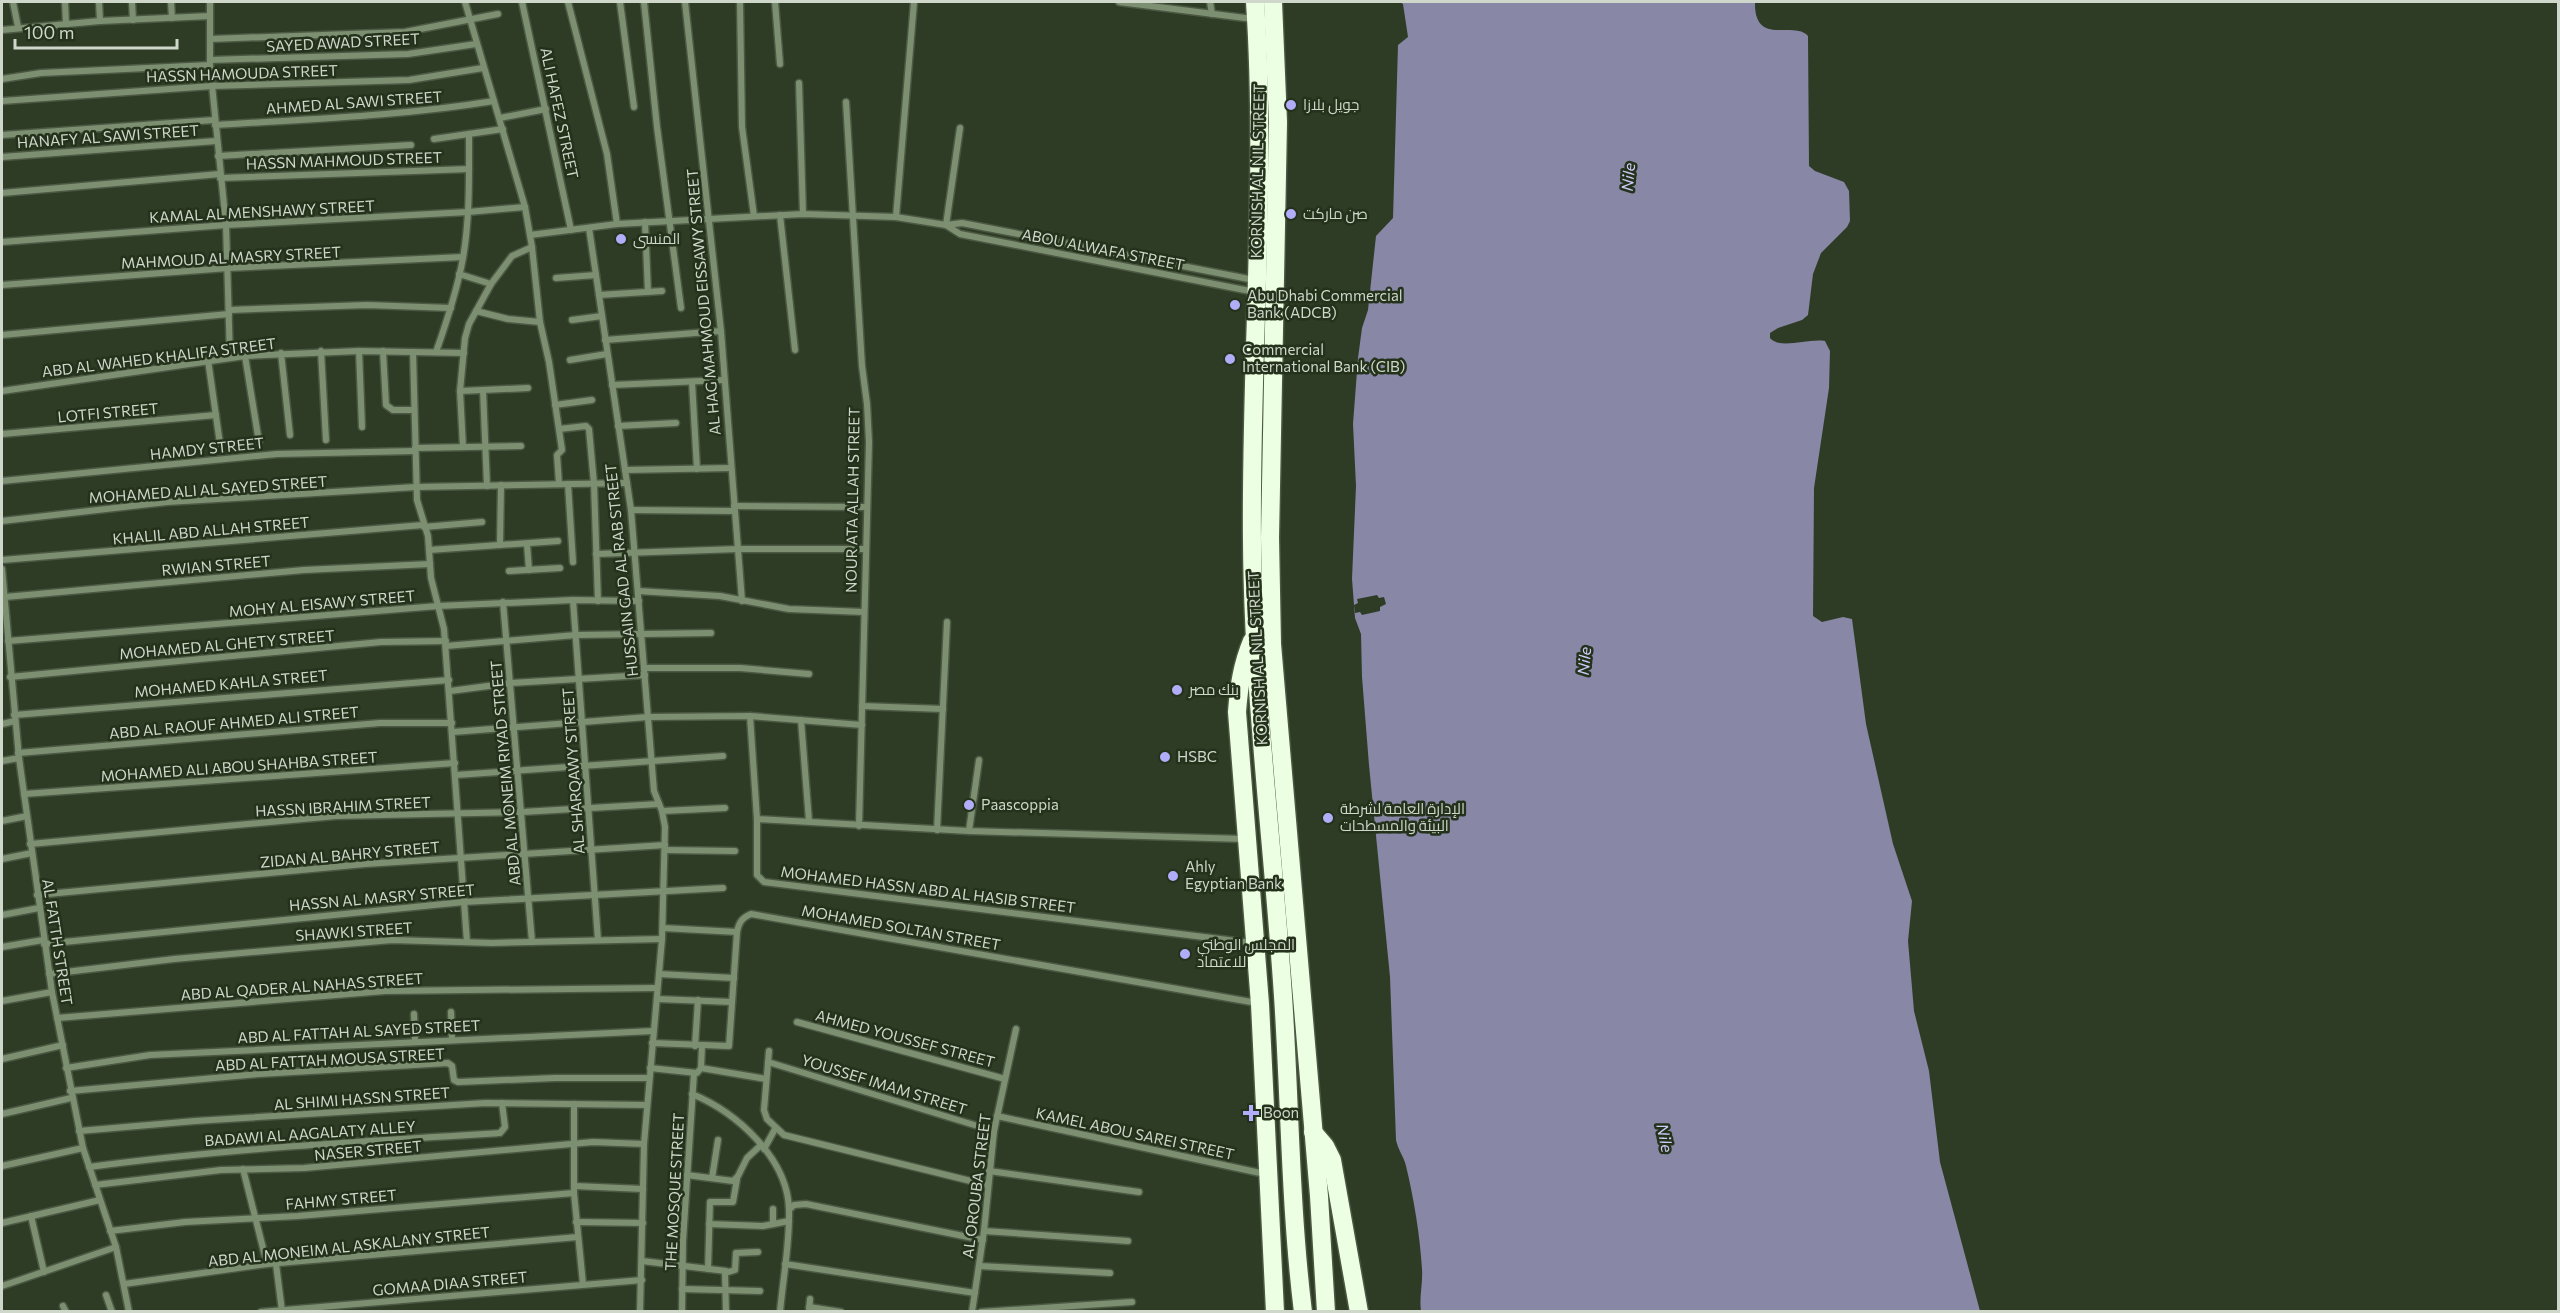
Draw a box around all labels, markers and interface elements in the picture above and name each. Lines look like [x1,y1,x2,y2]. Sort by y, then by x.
scale bar [15,12,177,50]
text: 100 m [24,21,74,43]
street label: SAYED AWAD STREET [266,29,421,55]
street label: ALI HAFEZ STREET [537,46,583,180]
street label: HASSN HAMOUDA STREET [146,61,338,85]
street label: KORNISH AL NIL STREET [1246,83,1268,259]
street label: AHMED AL SAWI STREET [265,87,443,117]
place label: جويل بلازا [1303,95,1359,115]
marker: جويل بلازا [1284,98,1298,112]
street label: HANAFY AL SAWI STREET [16,121,200,151]
street label: HASSN MAHMOUD STREET [246,148,443,172]
water label: Nile [1617,161,1638,192]
street label: AL HAG MAHMOUD EISSAWY STREET [682,168,724,436]
street label: KAMAL AL MENSHAWY STREET [149,196,376,226]
place label: صن ماركت [1303,204,1368,224]
marker: صن ماركت [1284,207,1298,221]
street label: ABOU ALWAFA STREET [1020,224,1186,274]
place label: المنسى [633,229,680,249]
marker: المنسى [614,232,628,246]
street label: MAHMOUD AL MASRY STREET [120,242,342,272]
place label: Abu Dhabi Commercial Bank (ADCB) [1247,286,1403,321]
marker: Abu Dhabi Commercial Bank (ADCB) [1228,298,1242,312]
street label: ABD AL WAHED KHALIFA STREET [41,334,277,380]
place label: Commercial International Bank (CIB) [1242,340,1405,375]
marker: Commercial International Bank (CIB) [1223,352,1237,366]
street label: LOTFI STREET [57,399,159,425]
street label: NOUR ATA ALLAH STREET [841,407,863,593]
street label: HAMDY STREET [149,433,265,463]
street label: HUSSAIN GAD AL RAB STREET [601,462,641,678]
street label: MOHAMED ALI AL SAYED STREET [88,472,328,506]
street label: KHALIL ABD ALLAH STREET [112,512,310,548]
street label: RWIAN STREET [161,551,272,579]
street label: KORNISH AL NIL STREET [1243,570,1271,746]
street label: MOHY AL EISAWY STREET [228,586,416,620]
street label: MOHAMED AL GHETY STREET [119,626,336,662]
water label: Nile [1573,645,1594,676]
street label: ABD AL MONEIM RIYAD STREET [486,659,524,887]
street label: MOHAMED KAHLA STREET [133,666,329,700]
place label: بنك مصر [1188,680,1239,699]
marker: بنك مصر [1170,683,1184,697]
street label: AL SHARQAWY STREET [558,687,588,855]
street label: ABD AL RAOUF AHMED ALI STREET [108,702,360,742]
street label: MOHAMED ALI ABOU SHAHBA STREET [100,747,378,785]
place label: HSBC [1177,747,1217,765]
marker: HSBC [1158,750,1172,764]
street label: HASSN IBRAHIM STREET [255,792,432,820]
place label: Paascoppia [981,795,1059,813]
marker: Paascoppia [962,798,976,812]
place label: الإدارة العامة لشرطة البيئة والمسطحات [1340,799,1465,835]
marker: الإدارة العامة لشرطة البيئة والمسطحات [1321,811,1335,825]
street label: ZIDAN AL BAHRY STREET [259,837,441,871]
place label: Ahly Egyptian Bank [1185,857,1282,892]
street label: MOHAMED HASSN ABD AL HASIB STREET [780,862,1077,916]
marker: Ahly Egyptian Bank [1166,869,1180,883]
street label: AL FATTH STREET [39,877,77,1007]
street label: HASSN AL MASRY STREET [288,880,476,914]
street label: MOHAMED SOLTAN STREET [800,901,1002,953]
street label: SHAWKI STREET [295,918,414,944]
place label: المجلس الوطني للاعتماد [1197,935,1295,970]
marker: المجلس الوطني للاعتماد [1178,947,1192,961]
street label: ABD AL QADER AL NAHAS STREET [180,969,424,1003]
street label: AHMED YOUSSEF STREET [814,1005,997,1071]
street label: ABD AL FATTAH AL SAYED STREET [237,1016,481,1046]
street label: ABD AL FATTAH MOUSA STREET [215,1044,446,1074]
street label: YOUSSEF IMAM STREET [799,1050,970,1118]
street label: AL SHIMI HASSN STREET [273,1083,451,1113]
street label: KAMEL ABOU SAREI STREET [1034,1103,1236,1163]
place label: Boon [1263,1103,1299,1121]
marker: Boon [1244,1106,1258,1120]
street label: THE MOSQUE STREET [661,1112,687,1272]
street label: AL OROUBA STREET [958,1112,994,1259]
street label: BADAWI AL AAGALATY ALLEY [204,1117,416,1149]
water label: Nile [1653,1122,1678,1154]
street label: NASER STREET [313,1136,423,1164]
street label: FAHMY STREET [285,1185,398,1213]
street label: ABD AL MONEIM AL ASKALANY STREET [207,1222,491,1270]
street label: GOMAA DIAA STREET [372,1267,528,1299]

